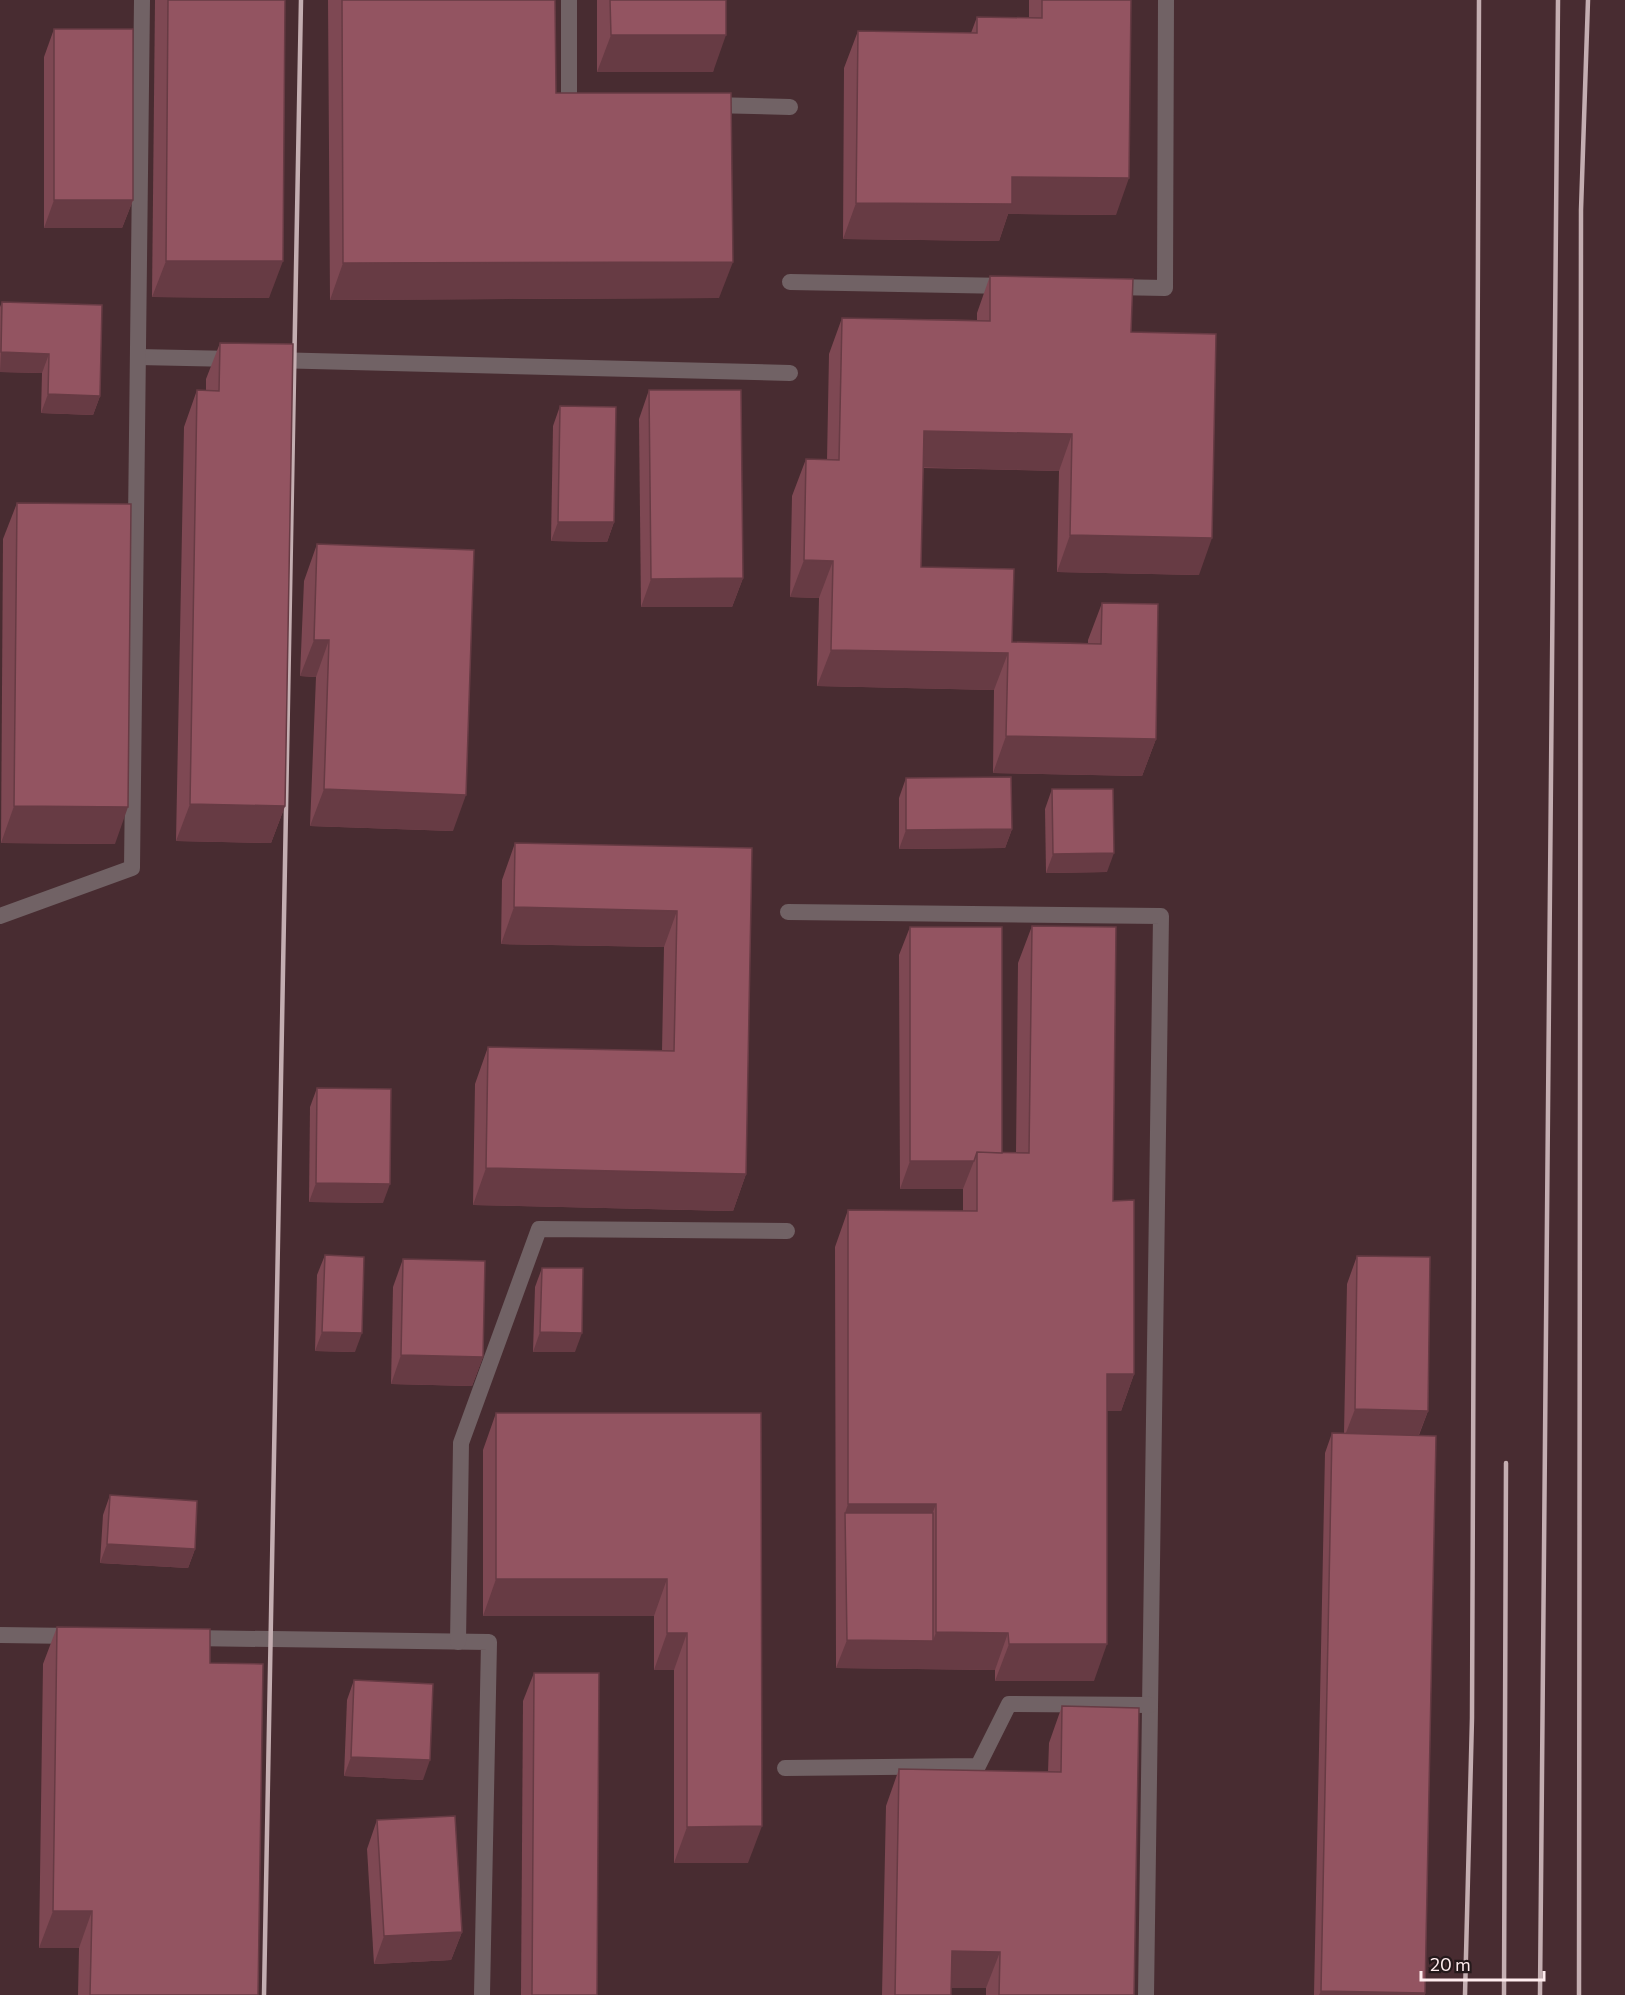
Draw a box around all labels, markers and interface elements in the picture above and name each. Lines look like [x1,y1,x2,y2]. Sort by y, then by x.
scale bar [1421,1944,1544,1982]
text: 20 m [1430,1953,1471,1975]

